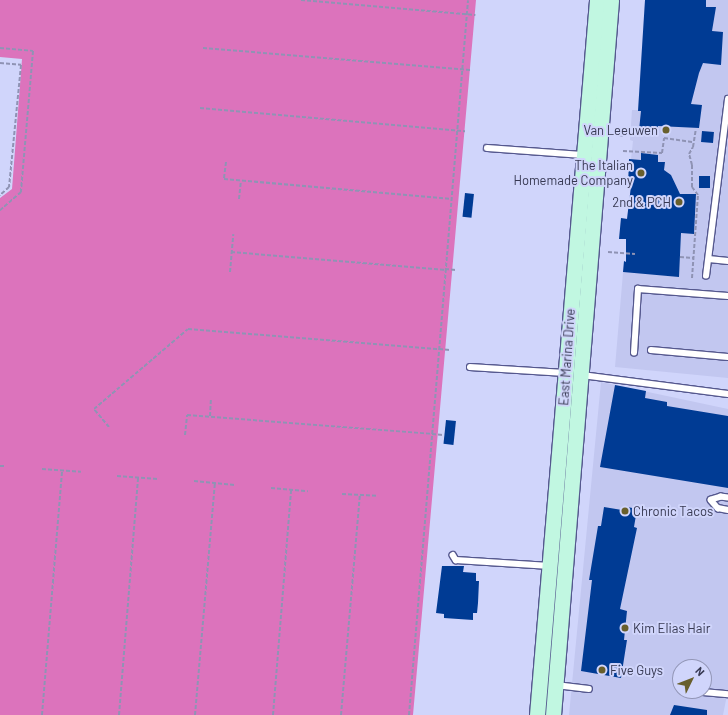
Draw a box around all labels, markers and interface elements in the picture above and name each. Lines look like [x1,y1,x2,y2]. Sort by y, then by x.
place label: Van Leeuwen [583,122,658,138]
marker: Van Leeuwen [661,125,671,135]
place label: The Italian Homemade Company [513,158,633,189]
marker: The Italian Homemade Company [636,168,646,178]
place label: 2nd & PCH [612,194,671,210]
marker: 2nd & PCH [674,197,684,207]
street label: East Marina Drive [556,308,578,406]
place label: Chronic Tacos [633,503,713,519]
marker: Chronic Tacos [620,506,630,516]
place label: Kim Elias Hair [633,620,710,636]
marker: Kim Elias Hair [620,623,630,633]
north arrow [672,659,712,699]
place label: Five Guys [610,662,663,678]
text: N [693,664,708,678]
marker: Five Guys [597,665,607,675]

